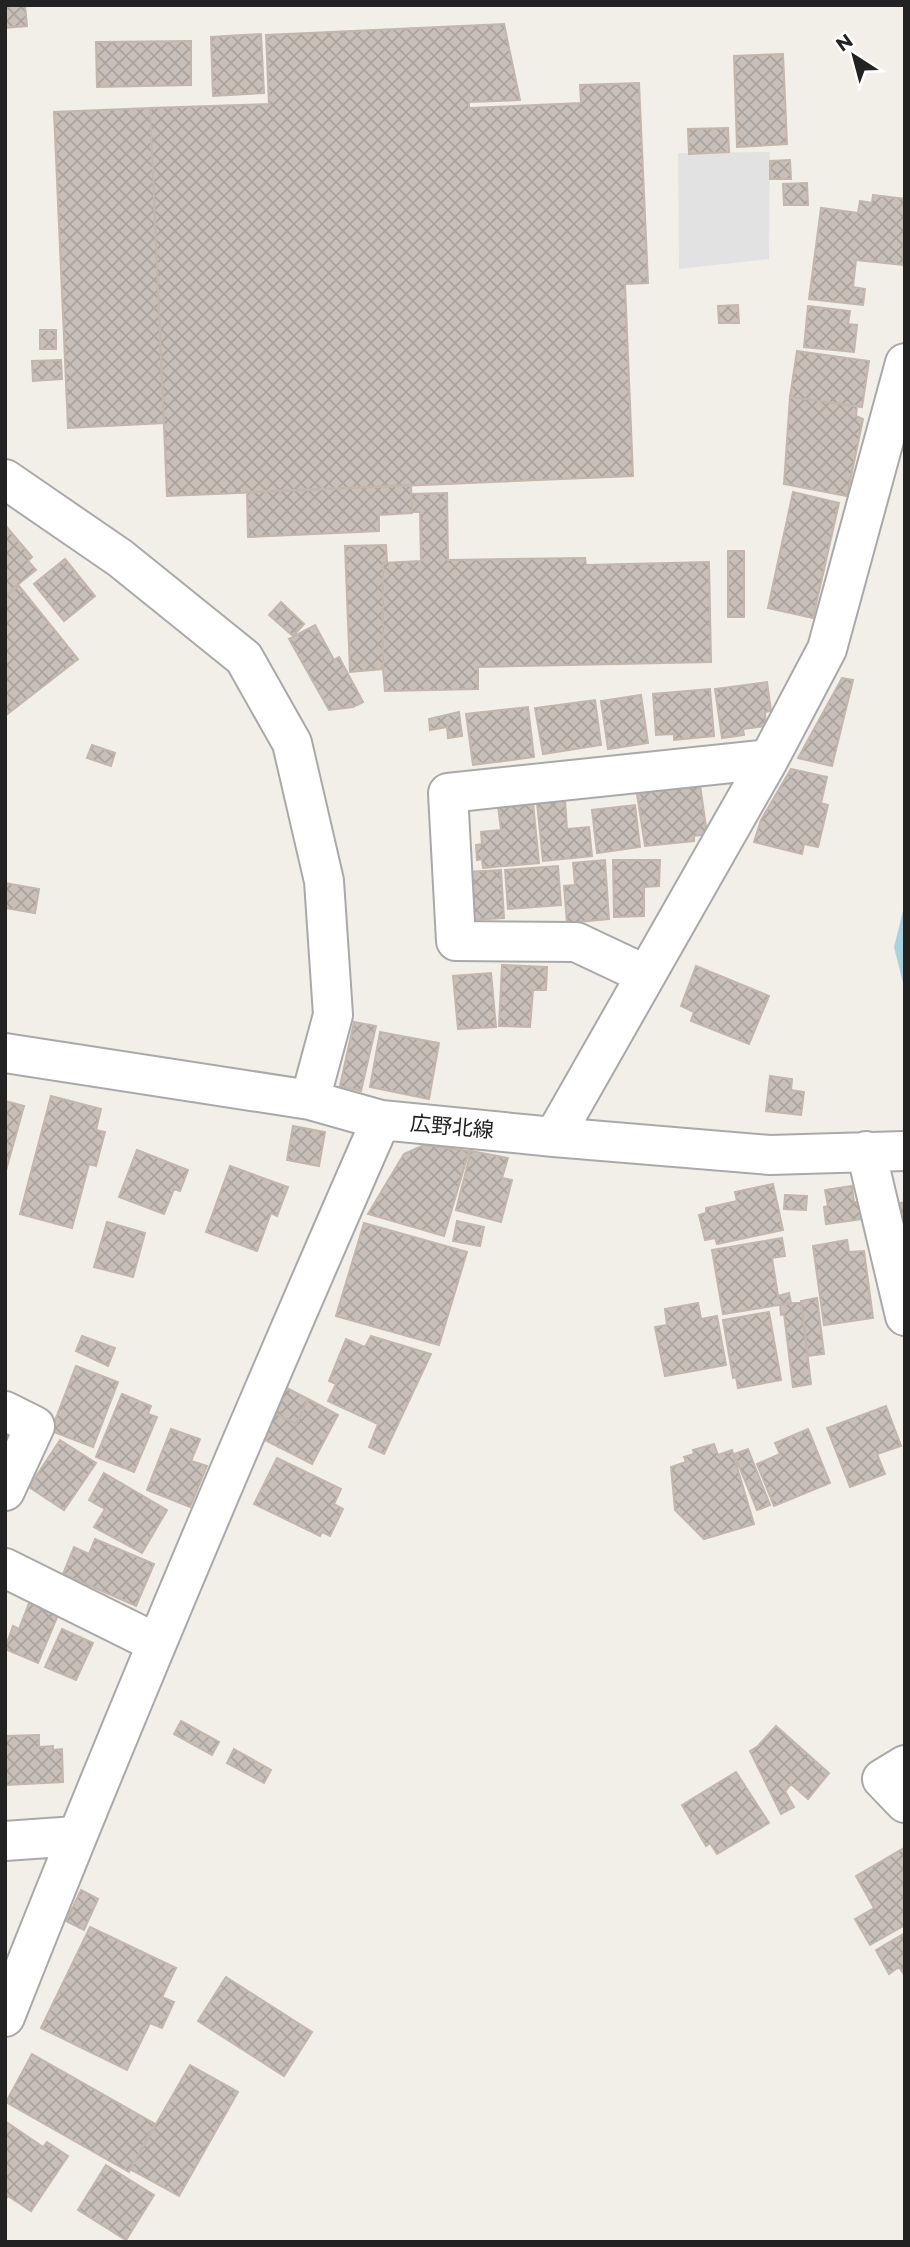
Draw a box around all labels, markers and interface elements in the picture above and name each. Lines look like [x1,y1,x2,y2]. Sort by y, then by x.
north arrow [819,21,889,91]
text: N [831,29,857,56]
street label: 広野北線 [409,1110,495,1143]

